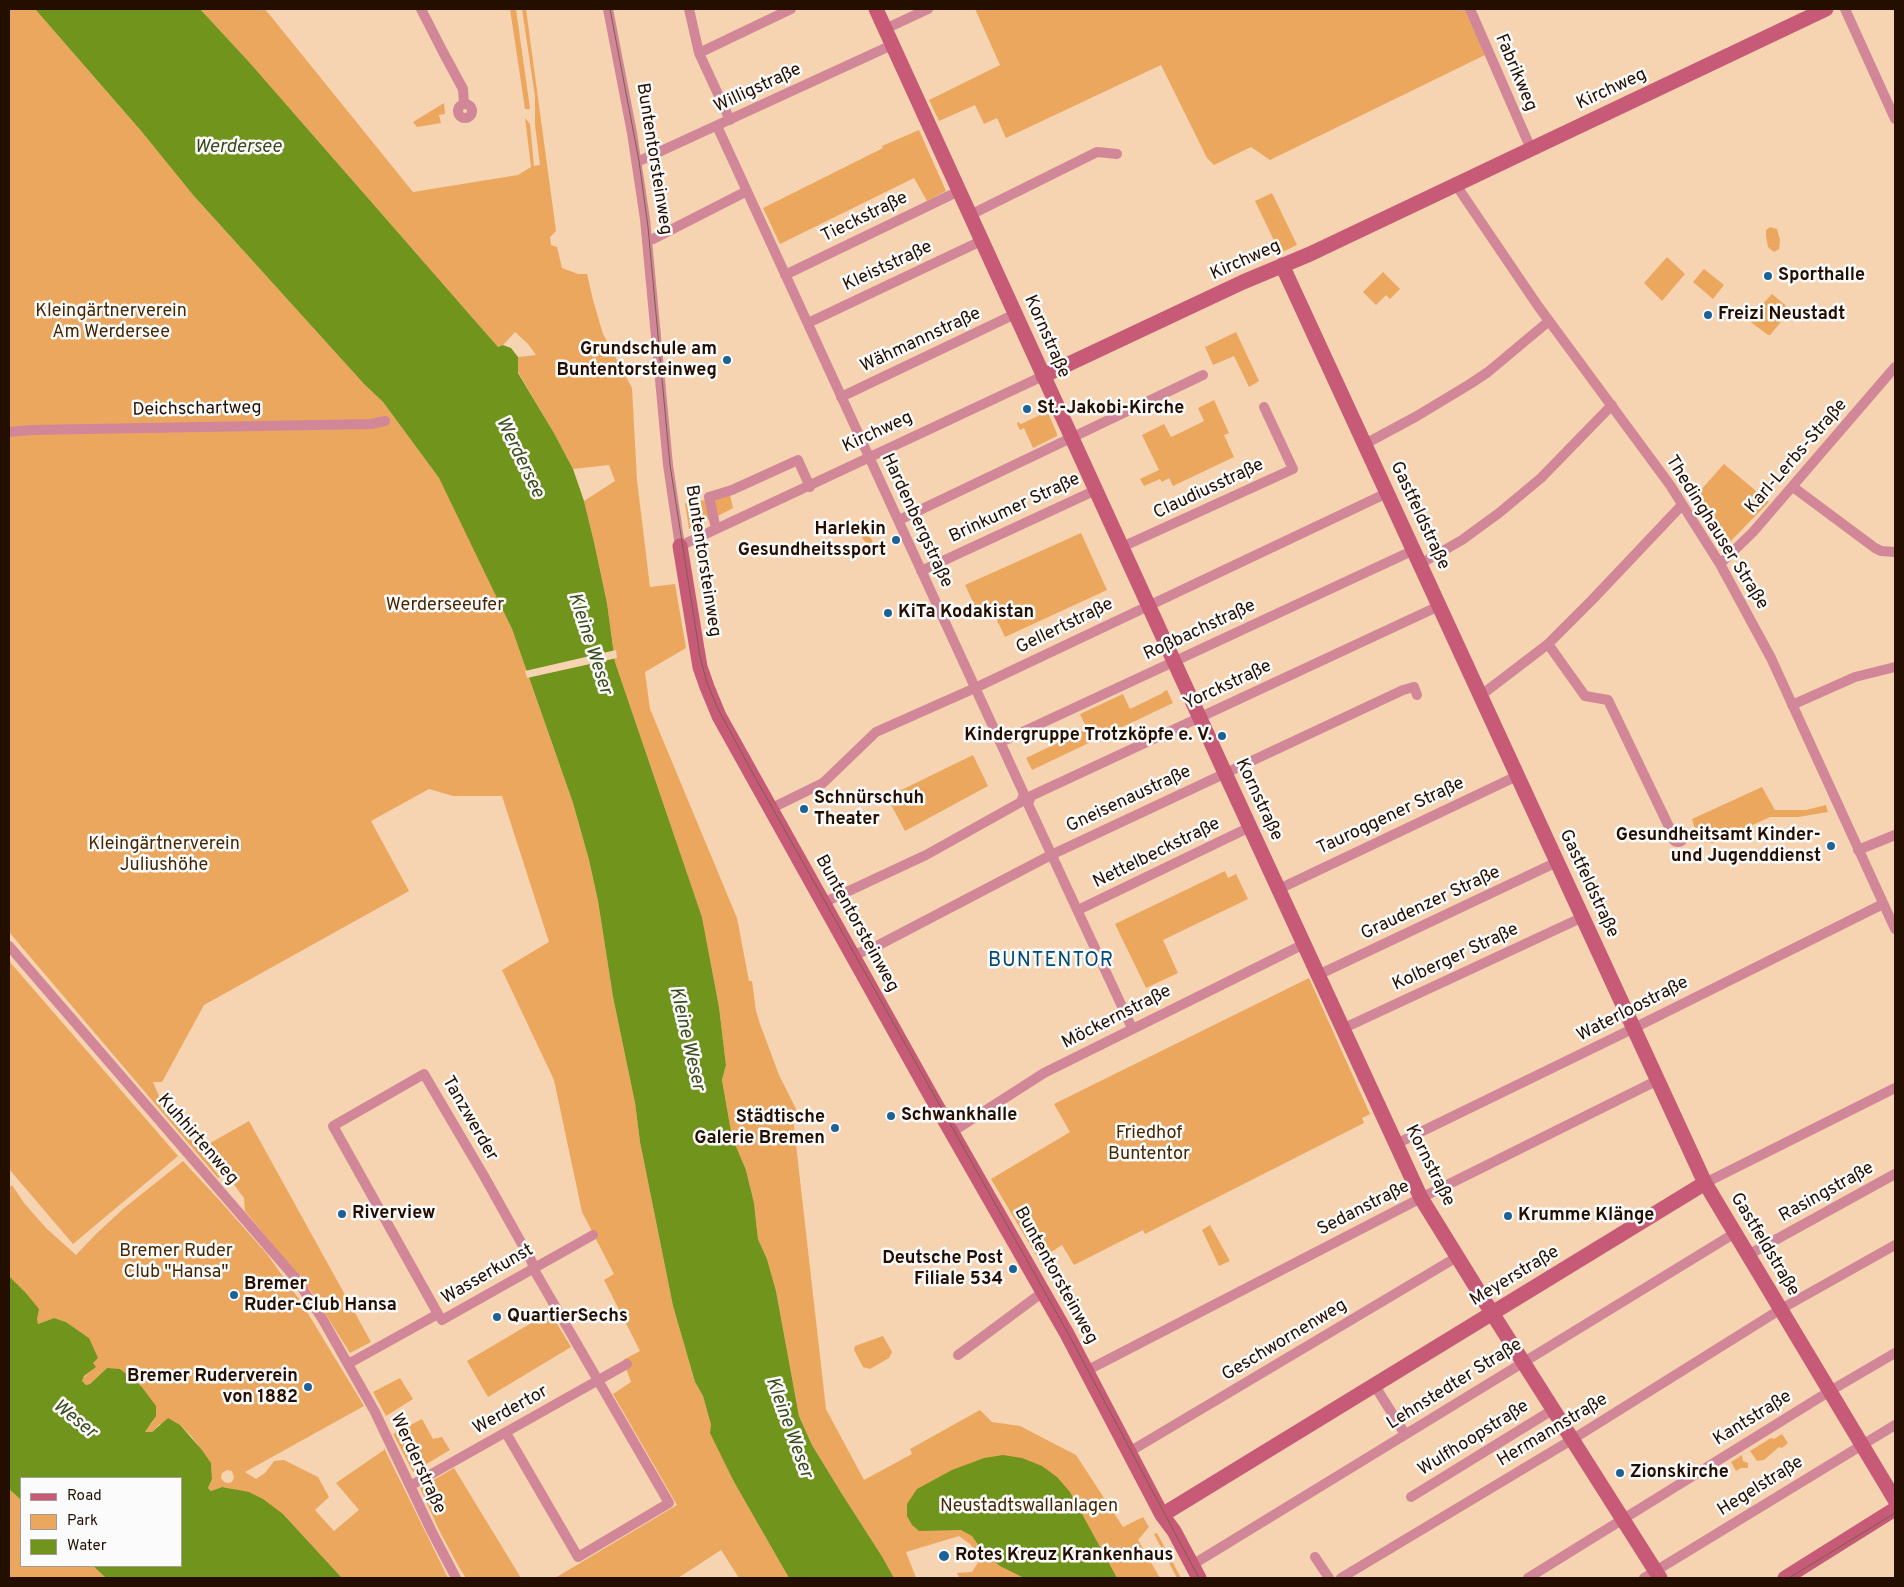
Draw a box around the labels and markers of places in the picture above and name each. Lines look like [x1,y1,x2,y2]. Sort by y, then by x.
place label: Sporthalle [1778,265,1865,287]
marker: Sporthalle [1762,270,1774,282]
place label: Freizi Neustadt [1718,304,1845,326]
marker: Freizi Neustadt [1702,309,1714,321]
place label: Grundschule am Buntentorsteinweg [556,339,717,382]
marker: Grundschule am Buntentorsteinweg [721,354,733,366]
place label: St.-Jakobi-Kirche [1037,398,1184,420]
marker: St.-Jakobi-Kirche [1021,403,1033,415]
place label: Harlekin Gesundheitssport [738,519,886,562]
marker: Harlekin Gesundheitssport [890,534,902,546]
place label: KiTa Kodakistan [898,602,1034,624]
marker: KiTa Kodakistan [882,607,894,619]
place label: Kindergruppe Trotzköpfe e. V. [964,725,1212,747]
marker: Kindergruppe Trotzköpfe e. V. [1216,730,1228,742]
place label: Schnürschuh Theater [814,788,924,831]
marker: Schnürschuh Theater [798,803,810,815]
place label: Gesundheitsamt Kinder- und Jugenddienst [1616,825,1821,868]
marker: Gesundheitsamt Kinder- und Jugenddienst [1825,840,1837,852]
place label: Schwankhalle [901,1105,1017,1127]
place label: Städtische Galerie Bremen [694,1107,825,1150]
marker: Schwankhalle [885,1110,897,1122]
marker: Städtische Galerie Bremen [829,1122,841,1134]
place label: Riverview [352,1203,436,1225]
place label: Krumme Klänge [1518,1205,1654,1227]
marker: Riverview [336,1208,348,1220]
marker: Krumme Klänge [1502,1210,1514,1222]
place label: Deutsche Post Filiale 534 [882,1248,1003,1290]
marker: Deutsche Post Filiale 534 [1007,1263,1019,1275]
place label: Bremer Ruder-Club Hansa [244,1274,397,1316]
marker: Bremer Ruder-Club Hansa [228,1289,240,1301]
place label: QuartierSechs [507,1306,628,1328]
marker: QuartierSechs [491,1311,503,1323]
place label: Bremer Ruderverein von 1882 [127,1366,298,1408]
marker: Bremer Ruderverein von 1882 [302,1381,314,1393]
place label: Zionskirche [1630,1462,1729,1484]
marker: Zionskirche [1614,1467,1626,1479]
place label: Rotes Kreuz Krankenhaus [955,1545,1173,1567]
marker: Rotes Kreuz Krankenhaus [937,1549,951,1563]

